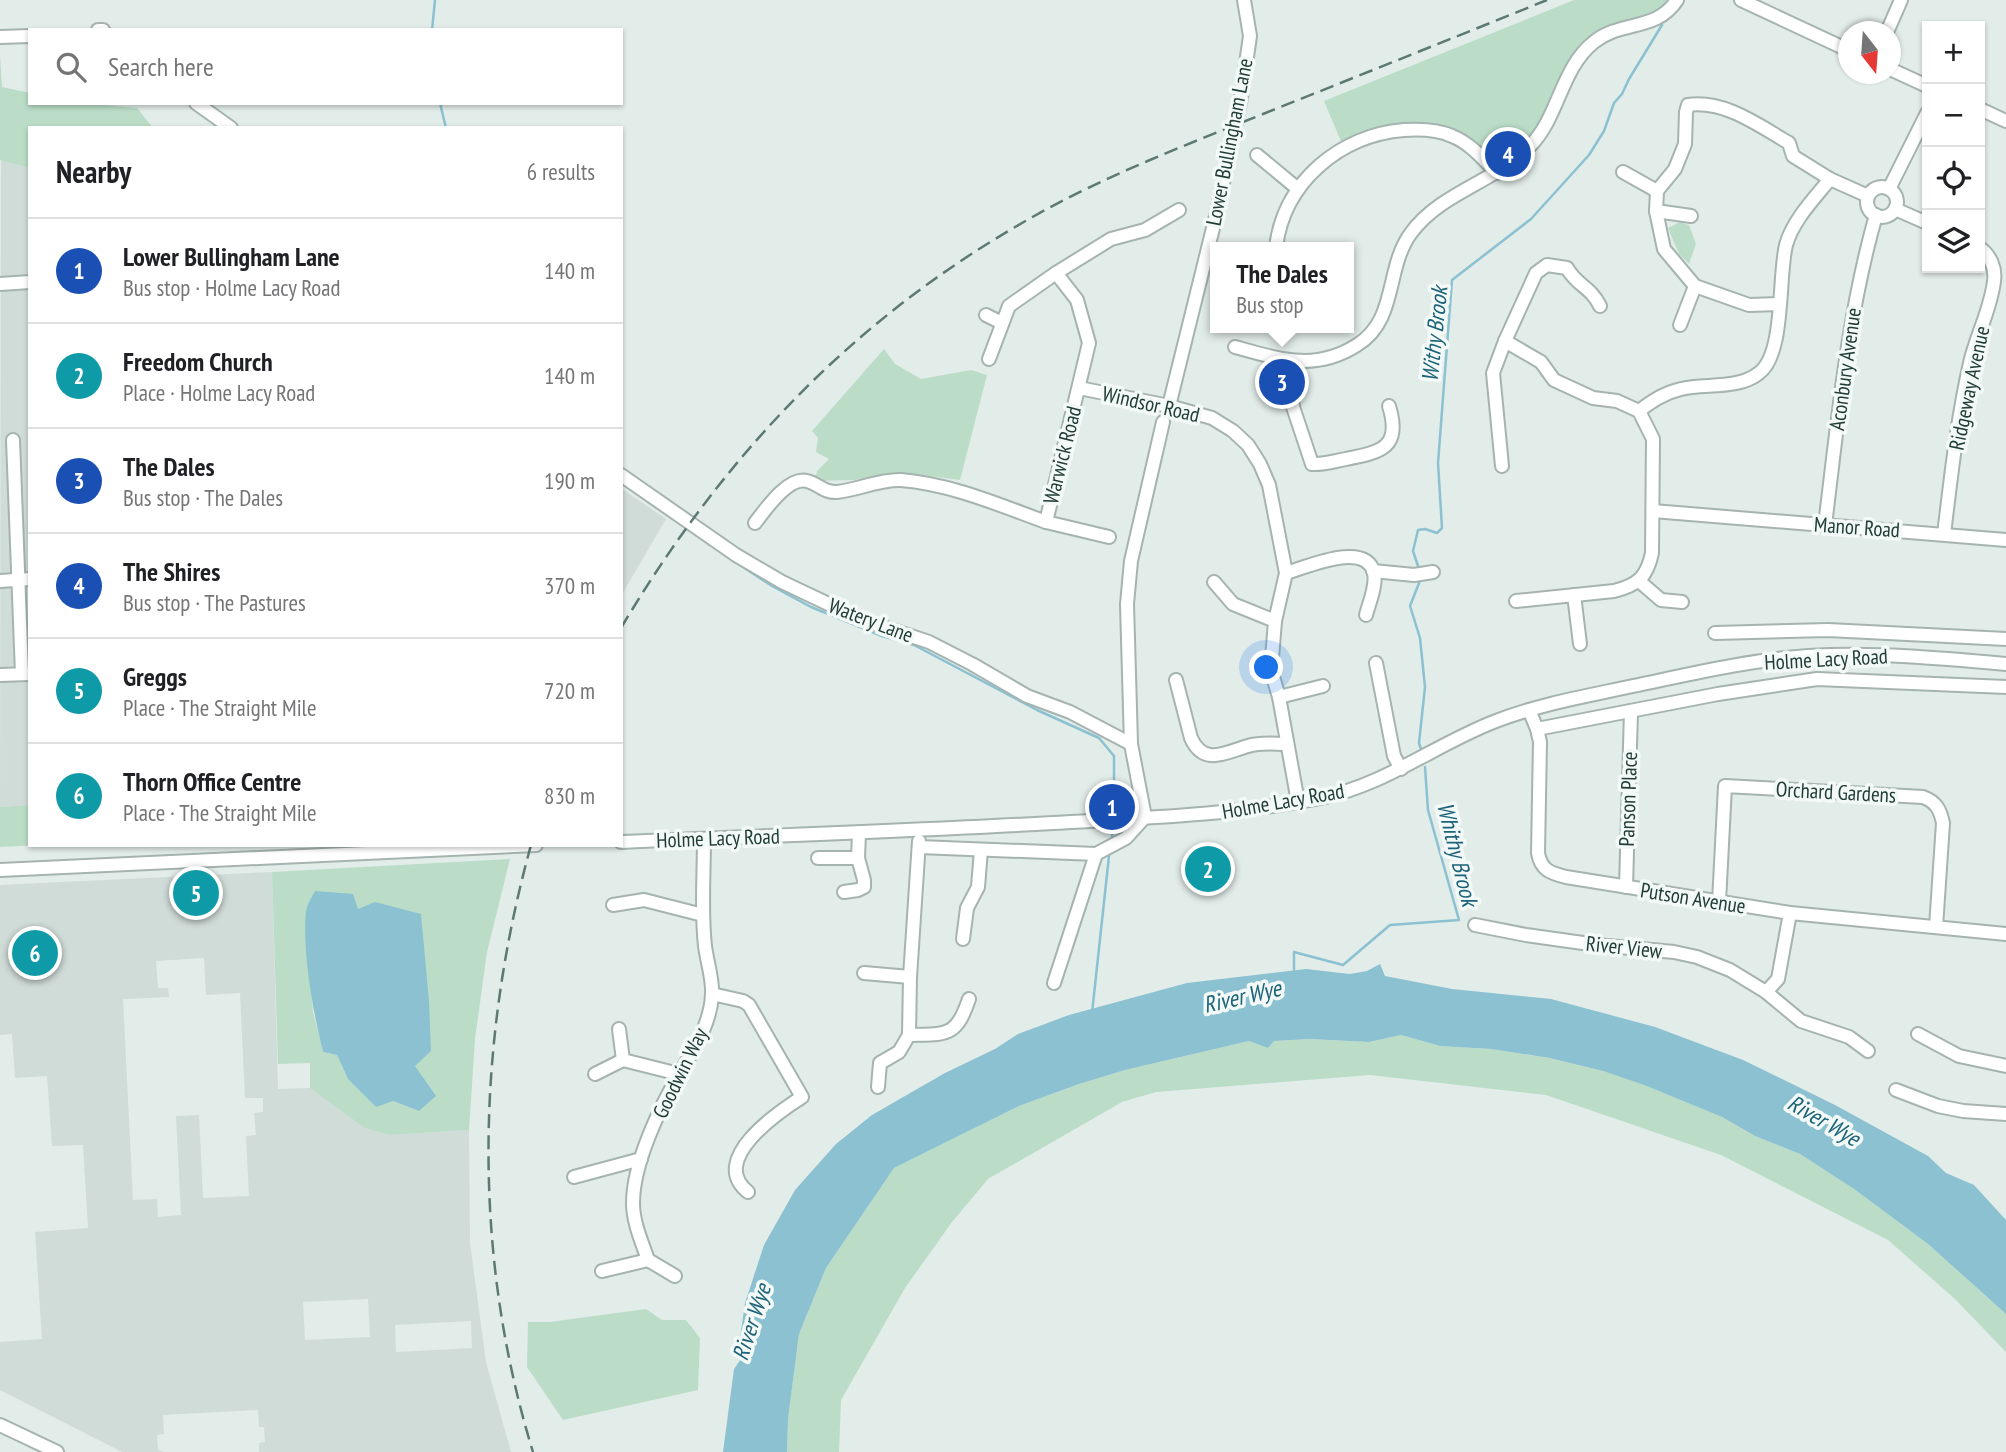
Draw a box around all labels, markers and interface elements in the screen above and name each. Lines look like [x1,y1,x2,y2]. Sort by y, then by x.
north arrow [1838,21,1901,84]
map controls [1922,21,1985,273]
button: + [1922,21,1985,84]
search box [28,28,623,105]
icon: search [52,48,90,86]
text: Search here [108,50,214,83]
street label: Lower Bullingham Lane [1200,56,1258,228]
button: − [1922,84,1985,147]
pin: 4 [1485,128,1531,180]
button: locate [1922,147,1985,210]
text: Nearby [56,152,131,191]
text: 6 results [527,157,595,186]
button: layers [1922,210,1985,273]
text: Lower Bullingham Lane [123,240,340,273]
popup [1210,242,1354,333]
text: 1 [74,256,85,285]
text: 140 m [544,256,595,285]
text: The Dales [1236,257,1328,290]
text: Bus stop · Holme Lacy Road [123,273,340,302]
water label: Withy Brook [1415,282,1454,383]
text: Bus stop [1236,290,1304,319]
street label: Aconbury Avenue [1823,306,1867,432]
street label: Ridgeway Avenue [1943,323,1995,453]
text: Freedom Church [123,345,273,378]
pin: 3 [1259,356,1305,408]
text: 2 [74,361,85,390]
text: 140 m [544,361,595,390]
text: Place · Holme Lacy Road [123,378,315,407]
street label: Windsor Road [1100,380,1202,428]
street label: Warwick Road [1037,403,1087,507]
text: The Dales [123,450,215,483]
text: 3 [74,466,85,495]
text: 190 m [544,466,595,495]
text: Bus stop · The Dales [123,483,283,512]
street label: Manor Road [1813,511,1901,543]
text: The Shires [123,555,220,588]
text: 4 [74,571,85,600]
text: 370 m [544,571,595,600]
text: Bus stop · The Pastures [123,588,306,617]
street label: Watery Lane [825,592,917,648]
street label: Holme Lacy Road [1764,642,1888,676]
your location [1249,650,1283,684]
text: Greggs [123,660,187,693]
text: 5 [74,676,85,705]
text: 720 m [544,676,595,705]
text: Place · The Straight Mile [123,693,316,722]
street label: Panson Place [1613,751,1643,847]
text: Thorn Office Centre [123,765,301,798]
street label: Orchard Gardens [1775,775,1897,809]
street label: Holme Lacy Road [1220,777,1346,825]
text: 6 [74,781,85,810]
text: 830 m [544,781,595,810]
pin: 1 [1089,781,1135,833]
text: Place · The Straight Mile [123,798,316,827]
water label: Whithy Brook [1431,799,1486,912]
street label: Holme Lacy Road [656,822,780,854]
pin: 2 [1185,843,1231,895]
pin: 5 [173,867,219,919]
street label: Putson Avenue [1638,876,1748,920]
pin: 6 [12,927,58,979]
street label: River View [1585,930,1664,964]
water label: River Wye [1200,973,1285,1019]
street label: Goodwin Way [646,1023,714,1123]
water label: River Wye [1783,1088,1867,1153]
water label: River Wye [725,1279,777,1364]

